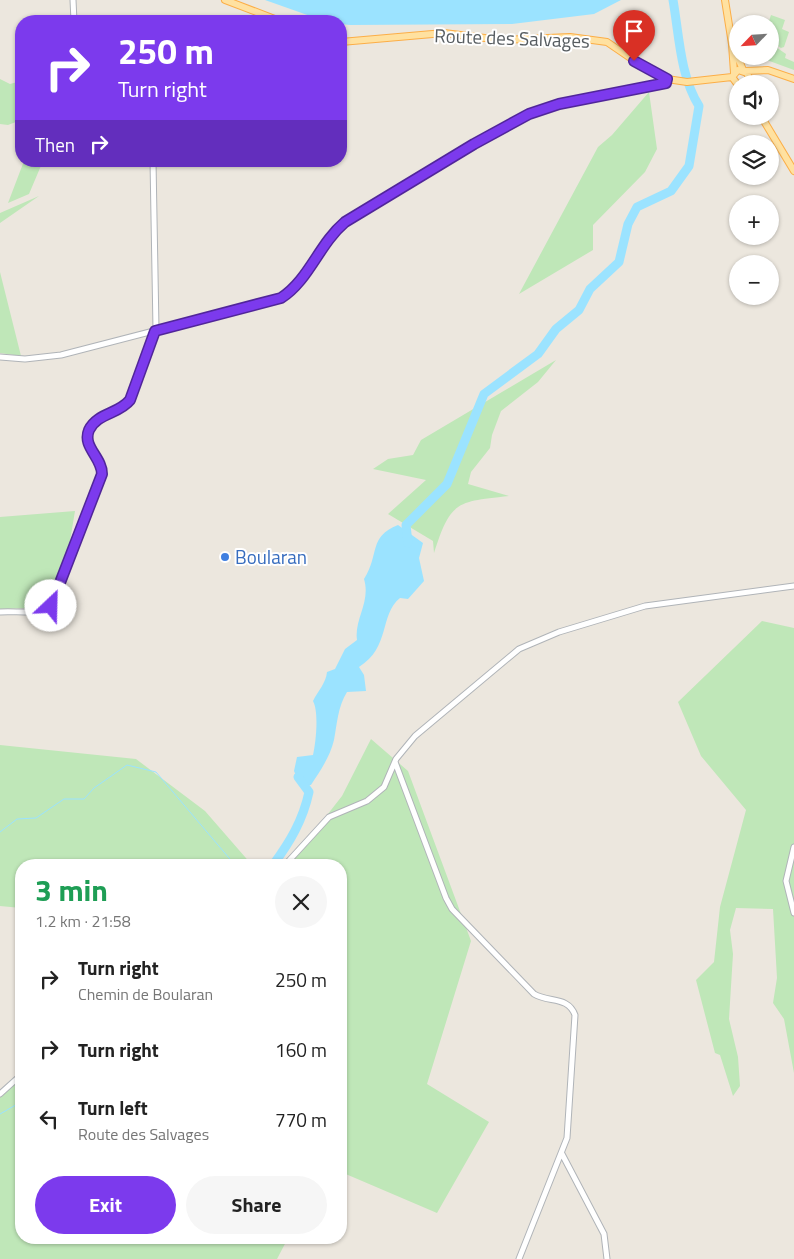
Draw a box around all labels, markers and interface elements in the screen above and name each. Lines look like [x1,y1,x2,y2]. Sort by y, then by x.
pin [613,10,655,61]
north arrow [729,15,779,65]
map controls [729,15,779,305]
icon: arrive [620,17,648,45]
street label: Route des Salvages [434,20,590,55]
text: 250 m [118,24,214,78]
icon: right [35,35,100,100]
text: Turn right [118,72,207,106]
button: sound [729,75,779,125]
text: Then [35,130,75,159]
icon: right [85,130,113,158]
button: layers [729,135,779,185]
button: + [729,195,779,245]
button: − [729,255,779,305]
place label: Boularan [235,542,307,571]
marker: Boularan [219,551,231,563]
position arrow [24,579,76,631]
text: 3 min [35,867,108,913]
button: close [275,876,327,928]
text: 1.2 km · 21:58 [35,909,131,933]
text: Turn right [78,953,159,982]
icon: right [35,965,63,993]
text: 250 m [275,965,327,994]
text: Chemin de Boularan [78,982,213,1006]
icon: right [35,1035,63,1063]
text: Turn right [78,1035,159,1064]
text: 160 m [275,1035,327,1064]
text: Turn left [78,1093,148,1122]
icon: left [35,1105,63,1133]
text: 770 m [275,1105,327,1134]
text: Route des Salvages [78,1122,209,1146]
button: Exit [35,1176,176,1234]
button: Share [186,1176,327,1234]

